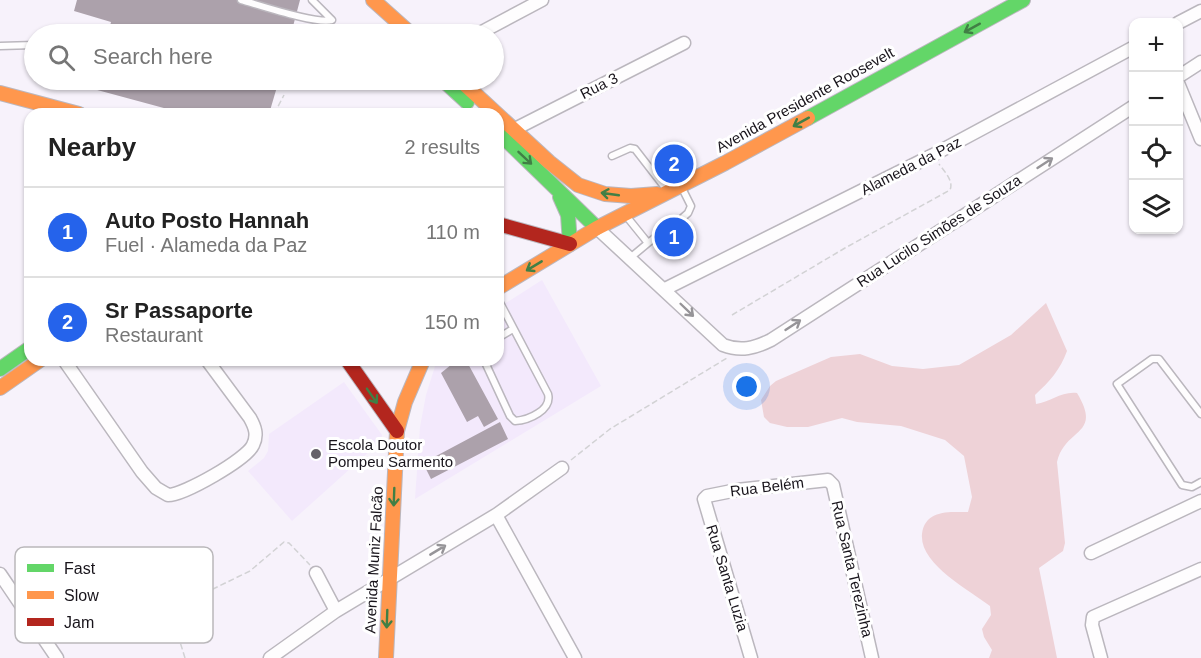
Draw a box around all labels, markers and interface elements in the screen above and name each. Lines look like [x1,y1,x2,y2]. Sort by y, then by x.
map controls [1129,18,1183,234]
button: + [1129,18,1183,72]
one-way arrow [964,22,981,34]
search box [24,24,504,90]
icon: search [45,41,78,74]
street label: Avenida Presidente Roosevelt [713,43,897,156]
text: Search here [93,44,213,69]
street label: Rua 3 [577,69,620,102]
button: − [1129,72,1183,126]
one-way arrow [792,117,810,128]
button: locate [1129,126,1183,180]
text: Nearby [48,132,136,162]
street label: Alameda da Paz [858,133,964,198]
text: 2 results [404,136,480,158]
pin: 2 [654,142,694,186]
one-way arrow [518,151,533,165]
one-way arrow [1036,156,1053,168]
street label: Rua Lucilo Simões de Souza [853,171,1025,290]
button: layers [1129,180,1183,234]
one-way arrow [601,188,621,199]
text: Auto Posto Hannah [105,208,309,233]
pin: 1 [654,214,694,260]
text: 1 [62,221,73,243]
text: 110 m [426,221,480,243]
text: Fuel · Alameda da Paz [105,234,307,256]
one-way arrow [526,261,543,273]
text: Sr Passaporte [105,298,253,323]
one-way arrow [679,303,694,318]
text: 2 [62,311,73,333]
text: 150 m [424,311,480,333]
one-way arrow [784,319,801,331]
text: Restaurant [105,324,203,346]
your location [732,372,761,401]
one-way arrow [366,387,378,403]
place label: Escola Doutor Pompeu Sarmento [328,436,453,470]
marker: Escola Doutor Pompeu Sarmento [309,447,323,461]
street label: Rua Belém [729,474,805,499]
street label: Avenida Muniz Falcão [361,486,386,634]
one-way arrow [388,487,400,507]
street label: Rua Santa Terezinha [828,499,877,640]
street label: Rua Santa Luzia [703,522,752,634]
one-way arrow [429,543,446,555]
legend [15,547,213,643]
text: Fast [64,560,96,577]
text: Slow [64,587,99,604]
one-way arrow [382,608,393,628]
text: Jam [64,614,94,631]

